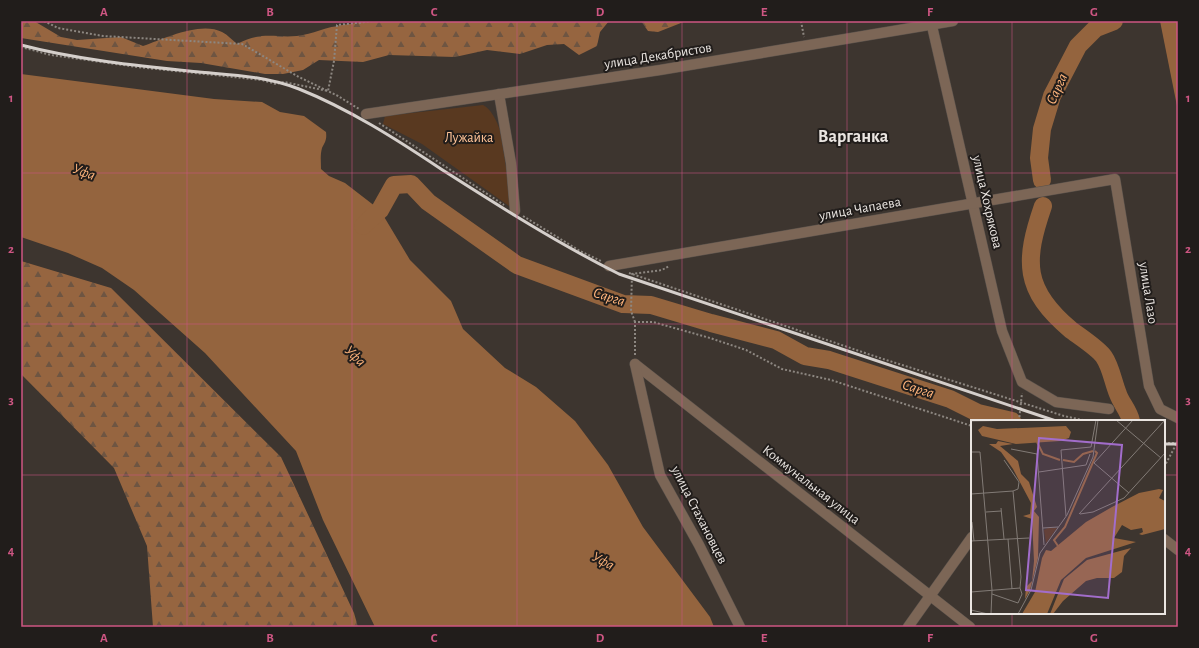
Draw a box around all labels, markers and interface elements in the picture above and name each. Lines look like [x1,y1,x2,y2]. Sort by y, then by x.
text: A [100,6,108,19]
text: B [266,6,274,19]
text: C [431,6,438,19]
text: D [596,6,605,19]
text: E [761,6,768,19]
text: F [927,6,934,19]
text: G [1090,6,1098,19]
street label: улица Декабристов [602,41,713,72]
water label: Сарга [1044,71,1070,107]
text: 1 [9,92,13,105]
text: 1 [1186,92,1190,105]
district label: Варганка [818,128,889,146]
park label: Лужайка [445,131,494,145]
street label: улица Хохрякова [969,153,1005,251]
water label: Уфа [71,161,97,183]
street label: улица Чапаева [817,195,903,223]
text: 2 [8,243,14,256]
text: 2 [1185,243,1191,256]
street label: улица Лазо [1136,260,1160,325]
water label: Сарга [591,285,627,309]
water label: Уфа [342,343,368,369]
water label: Сарга [900,377,936,401]
text: 3 [8,394,14,407]
text: 3 [1185,394,1191,407]
inset map [971,420,1165,614]
street label: Коммунальная улица [760,443,863,528]
street label: улица Стахановцев [668,463,730,566]
text: 4 [8,545,15,558]
text: 4 [1185,545,1192,558]
water label: Уфа [589,549,617,573]
text: A [100,632,108,645]
text: B [266,632,274,645]
text: C [431,632,438,645]
text: D [596,632,605,645]
text: E [761,632,768,645]
text: F [927,632,934,645]
text: G [1090,632,1098,645]

